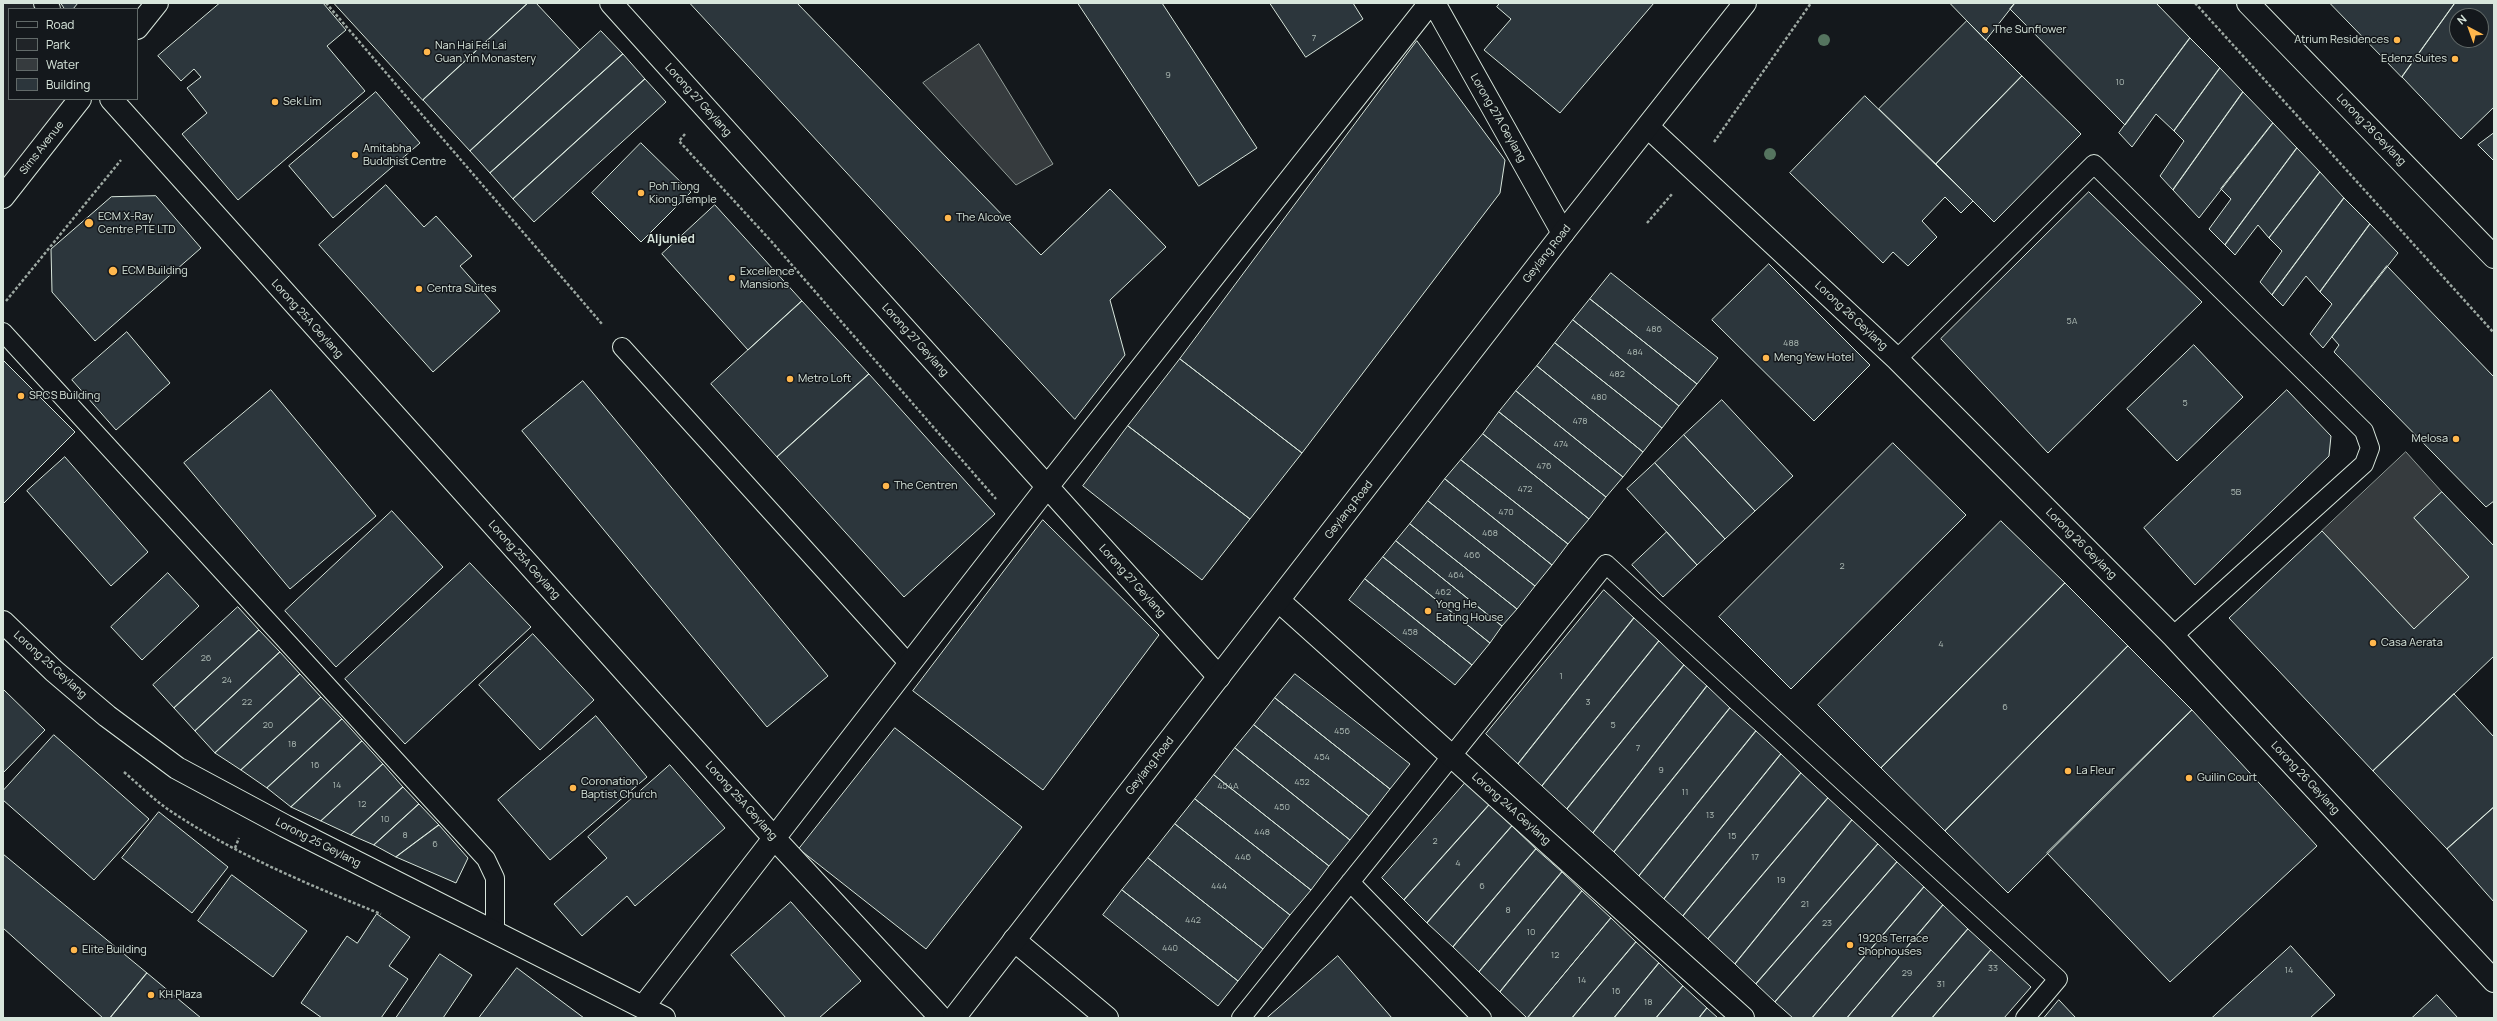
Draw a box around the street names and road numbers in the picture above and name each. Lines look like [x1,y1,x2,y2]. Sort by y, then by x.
street label: Lorong 27 Geylang [662,61,734,139]
street label: Lorong 27A Geylang [1467,71,1529,165]
street label: Lorong 28 Geylang [2334,92,2408,168]
street label: Sims Avenue [17,119,67,177]
street label: Geylang Road [1520,222,1574,286]
street label: Lorong 25A Geylang [268,277,346,361]
street label: Lorong 26 Geylang [1812,279,1890,353]
street label: Lorong 27 Geylang [879,301,951,379]
street label: Geylang Road [1322,478,1376,542]
street label: Lorong 26 Geylang [2043,506,2119,582]
street label: Lorong 25A Geylang [485,518,563,602]
street label: Lorong 27 Geylang [1096,542,1168,620]
street label: Lorong 25 Geylang [11,629,89,701]
street label: Geylang Road [1123,734,1177,798]
street label: Lorong 26 Geylang [2268,739,2342,817]
street label: Lorong 25A Geylang [702,759,780,843]
street label: Lorong 24A Geylang [1469,770,1553,848]
street label: Lorong 25 Geylang [273,816,363,870]

